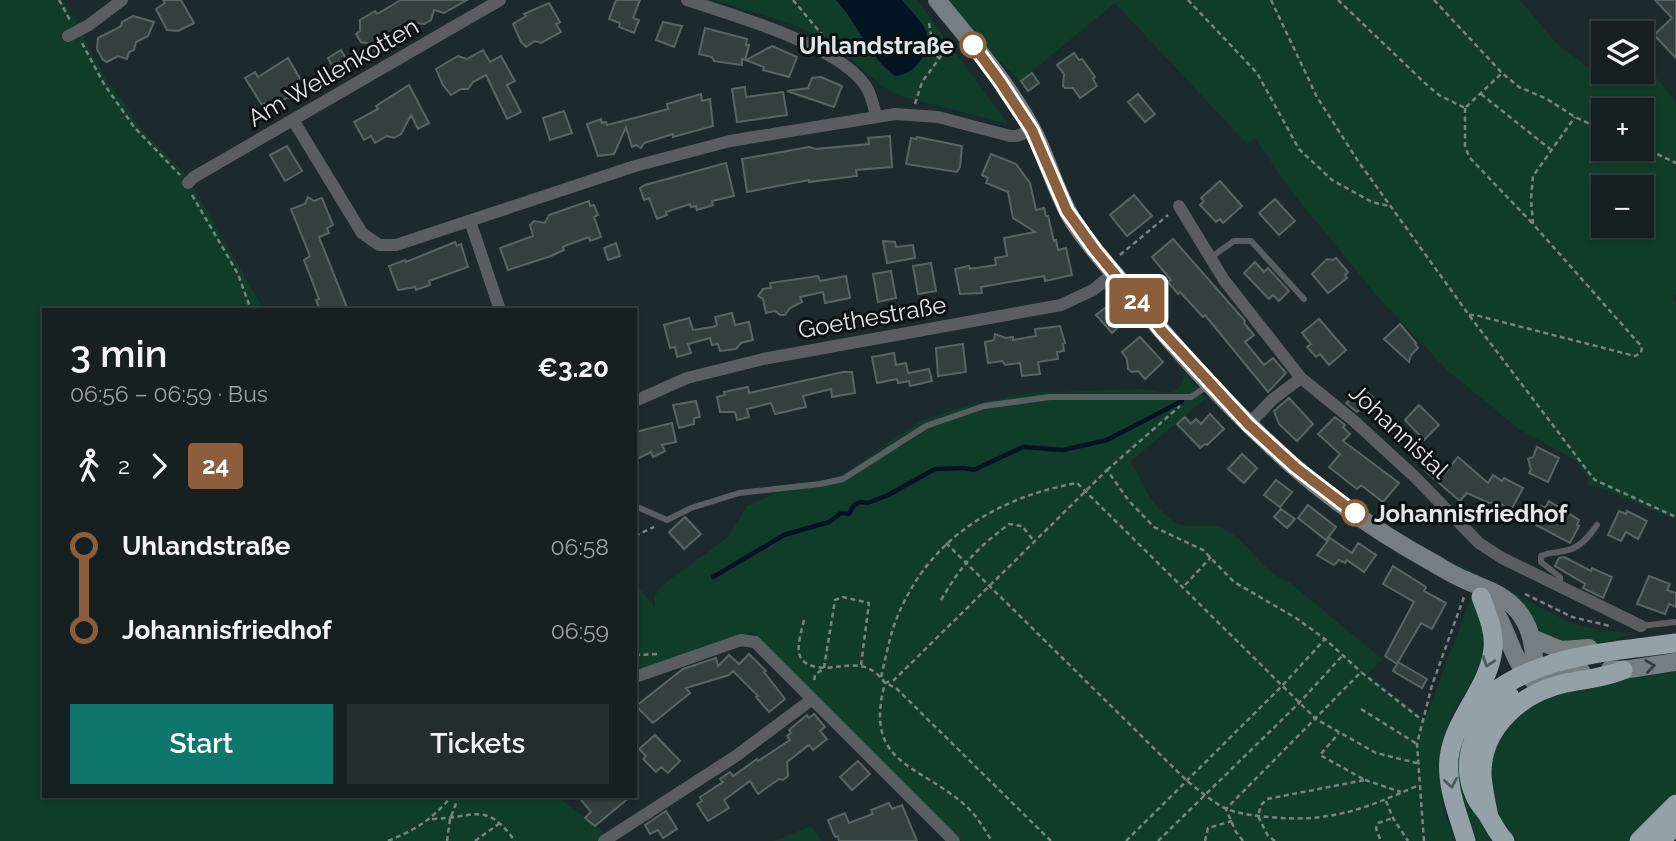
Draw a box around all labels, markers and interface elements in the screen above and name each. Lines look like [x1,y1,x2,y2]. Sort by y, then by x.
street label: Am Wellenkotten [242,11,424,133]
map controls [1591,21,1654,238]
button: layers [1591,21,1654,84]
place label: Uhlandstraße [799,31,954,60]
marker: Uhlandstraße [960,32,986,58]
button: + [1591,98,1654,161]
button: − [1591,175,1654,238]
line badge: 24 [1106,278,1168,324]
text: 24 [1123,286,1151,315]
street label: Goethestraße [796,290,948,344]
text: 3 min [70,331,167,376]
text: €3.20 [537,353,609,383]
street label: Johannistal [1343,378,1455,485]
text: 06:56 – 06:59 · Bus [70,380,268,407]
icon: walk [70,447,108,485]
icon: forward [140,447,178,485]
text: 24 [202,451,229,480]
text: 2 [118,452,130,479]
place label: Johannisfriedhof [1374,499,1568,528]
marker: Johannisfriedhof [1342,500,1368,526]
text: Uhlandstraße [122,531,290,561]
text: 06:58 [551,533,609,560]
text: Johannisfriedhof [122,615,331,645]
text: 06:59 [551,617,609,644]
one-way arrow [1482,656,1496,668]
one-way arrow [1644,659,1656,674]
button: Start [70,704,333,784]
button: Tickets [347,704,609,784]
one-way arrow [1443,777,1458,789]

